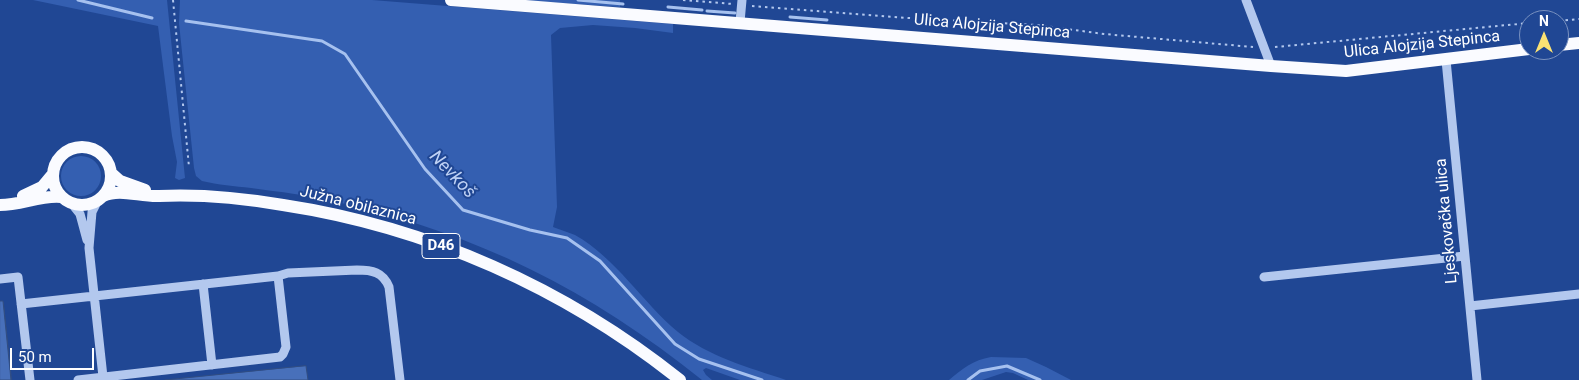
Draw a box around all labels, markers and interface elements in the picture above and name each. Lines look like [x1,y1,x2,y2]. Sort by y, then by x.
north arrow [1519,10,1569,60]
street label: Ulica Alojzija Stepinca [913,11,1071,43]
text: N [1539,13,1549,29]
street label: Ulica Alojzija Stepinca [1343,27,1501,63]
water label: Nevkoš [424,147,480,203]
street label: Ljeskovačka ulica [1432,158,1462,284]
street label: Južna obilaznica [298,182,418,230]
road number: D46 [422,234,460,258]
scale bar [12,338,96,370]
text: 50 m [18,348,52,366]

